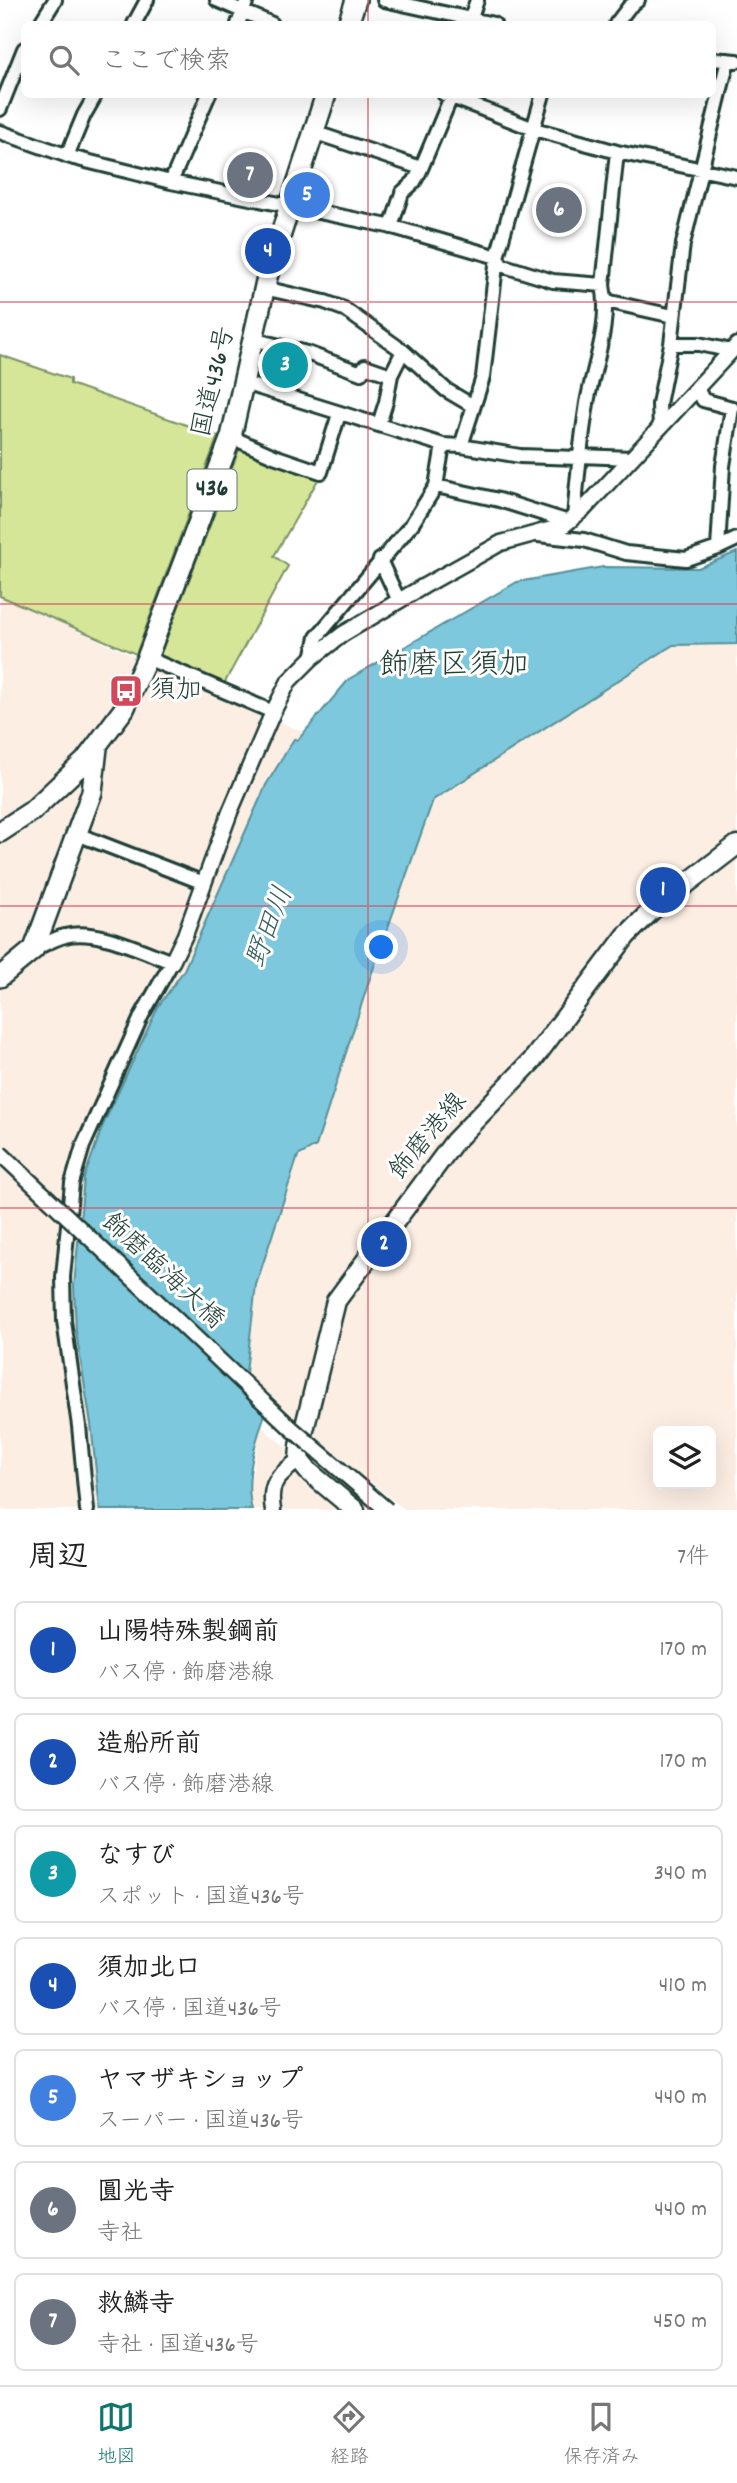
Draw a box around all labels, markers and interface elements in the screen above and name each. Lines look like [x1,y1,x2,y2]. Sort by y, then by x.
search box [21,21,716,98]
icon: search [45,41,83,79]
text: ここで検索 [101,44,231,81]
pin: 7 [227,149,273,201]
pin: 5 [284,169,330,221]
pin: 6 [536,184,582,236]
pin: 4 [245,225,291,277]
street label: 国道436号 [184,323,246,441]
pin: 3 [262,339,308,391]
road number: 436 [188,470,236,510]
district label: 飾磨区須加 [379,646,529,689]
bus stop icon: 須加 [107,672,145,710]
place label: 須加 [150,673,202,710]
pin: 1 [640,864,686,916]
water label: 野田川 [238,882,306,974]
your location [364,930,398,964]
street label: 飾磨港線 [381,1085,477,1189]
street label: 飾磨臨海大橋 [92,1205,232,1339]
pin: 2 [361,1218,407,1270]
map controls [653,1426,716,1489]
button: layers [653,1426,716,1489]
text: 周辺 [28,1538,88,1581]
text: 7件 [677,1542,709,1575]
text: 山陽特殊製鋼前 [97,1615,279,1652]
text: 1 [50,1634,56,1667]
text: 170 m [660,1634,707,1667]
text: バス停 · 飾磨港線 [97,1658,274,1691]
text: 造船所前 [97,1727,201,1764]
text: 2 [48,1746,58,1779]
text: 170 m [660,1746,707,1779]
text: バス停 · 飾磨港線 [97,1770,274,1803]
text: なすび [97,1839,175,1876]
text: 3 [48,1858,58,1891]
text: 340 m [654,1858,707,1891]
text: スポット · 国道436号 [97,1882,305,1915]
text: 須加北口 [97,1951,201,1988]
text: 4 [48,1970,58,2003]
text: 410 m [659,1970,707,2003]
text: バス停 · 国道436号 [97,1994,282,2027]
text: ヤマザキショップ [97,2063,303,2100]
text: 5 [48,2082,58,2115]
text: 440 m [654,2082,707,2115]
text: スーパー · 国道436号 [97,2106,304,2139]
text: 圓光寺 [97,2175,175,2212]
text: 6 [47,2194,59,2227]
text: 440 m [654,2194,707,2227]
text: 寺社 [97,2218,143,2251]
text: 救鱗寺 [97,2287,175,2324]
text: 7 [49,2306,57,2339]
text: 450 m [653,2306,707,2339]
text: 寺社 · 国道436号 [97,2330,259,2363]
tab: 地図 [97,2398,136,2472]
tab: 経路 [330,2398,369,2472]
tab: 保存済み [563,2398,640,2472]

